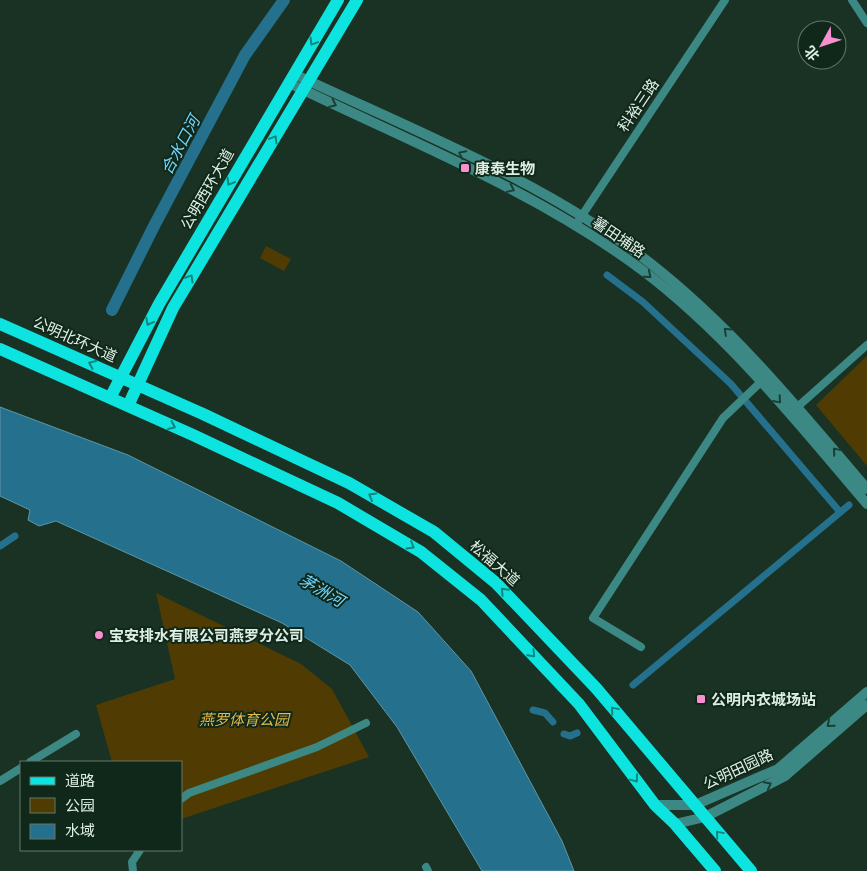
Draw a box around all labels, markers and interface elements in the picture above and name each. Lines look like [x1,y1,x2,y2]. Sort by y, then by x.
north arrow [797,20,847,70]
one-way arrow [310,36,320,45]
text: 北 [801,42,823,65]
street label: 科裕三路 [613,75,663,135]
one-way arrow [328,98,337,108]
water label: 合水口河 [156,109,205,178]
one-way arrow [267,135,277,144]
street label: 公明西环大道 [176,145,238,233]
one-way arrow [459,150,468,160]
place label: 康泰生物 [475,159,535,178]
marker: 康泰生物 [459,162,471,174]
one-way arrow [227,176,237,185]
one-way arrow [506,183,515,193]
street label: 薯田埔路 [589,212,649,262]
one-way arrow [643,270,652,279]
one-way arrow [184,275,194,284]
street label: 公明北环大道 [30,312,120,366]
one-way arrow [145,317,155,326]
one-way arrow [724,328,733,337]
one-way arrow [88,360,97,371]
one-way arrow [772,394,781,403]
one-way arrow [167,419,176,430]
one-way arrow [832,448,841,457]
one-way arrow [369,493,378,503]
street label: 松福大道 [466,536,524,590]
one-way arrow [405,540,414,550]
water label: 茅洲河 [296,569,350,612]
one-way arrow [501,588,510,597]
place label: 宝安排水有限公司燕罗分公司 [109,626,304,645]
marker: 宝安排水有限公司燕罗分公司 [93,629,105,641]
one-way arrow [526,648,535,657]
place label: 公明内衣城场站 [711,690,816,709]
marker: 公明内衣城场站 [695,693,707,705]
one-way arrow [612,707,620,716]
park label: 燕罗体育公园 [199,710,291,729]
one-way arrow [827,718,836,727]
street label: 公明田园路 [700,745,776,793]
legend [20,761,182,851]
text: 道路 [65,771,95,790]
one-way arrow [630,773,638,782]
one-way arrow [763,781,772,791]
text: 公园 [65,796,95,815]
text: 水域 [65,821,95,840]
one-way arrow [717,831,725,840]

